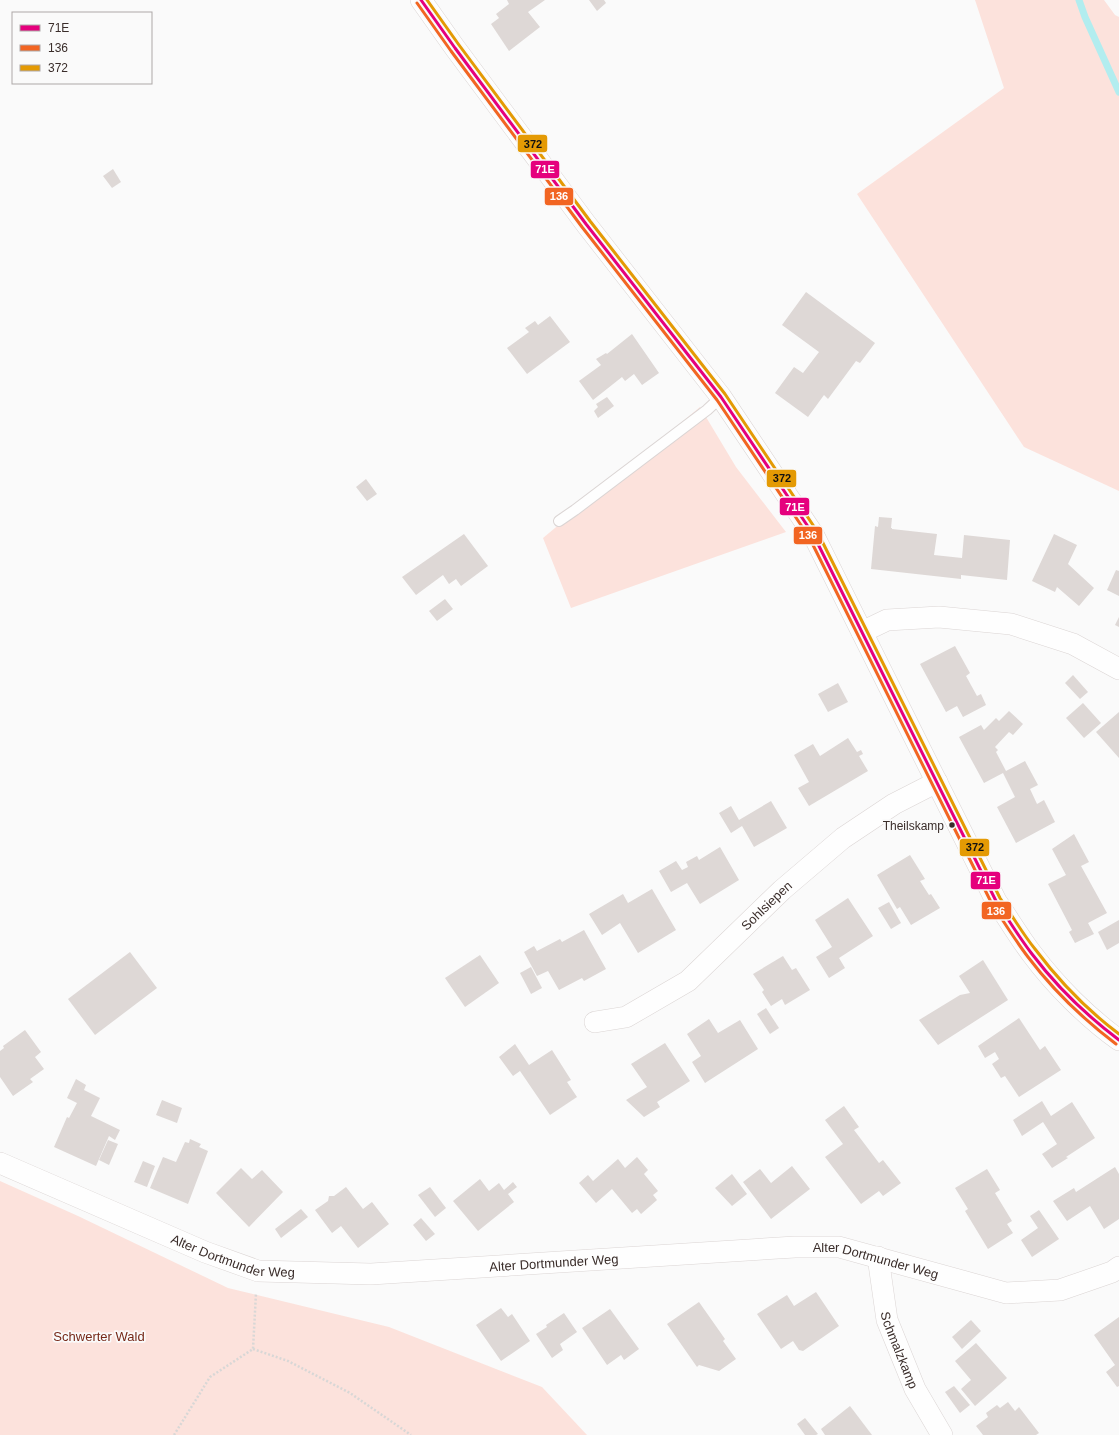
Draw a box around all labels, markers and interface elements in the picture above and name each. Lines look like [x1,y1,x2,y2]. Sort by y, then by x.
legend [12,12,152,84]
text: 71E [48,21,69,35]
text: 136 [48,41,68,55]
text: 372 [48,61,68,75]
line badge: 372 [517,134,548,153]
text: 372 [524,138,542,150]
line badge: 71E [530,160,560,179]
text: 71E [535,163,555,175]
line badge: 136 [544,187,574,206]
text: 136 [550,190,568,202]
line badge: 372 [766,469,797,488]
text: 372 [773,472,791,484]
line badge: 71E [779,497,810,516]
text: 71E [785,501,805,513]
line badge: 136 [793,526,823,545]
text: 136 [799,529,817,541]
place label: Theilskamp [883,819,944,833]
marker: Theilskamp [947,820,957,830]
line badge: 372 [959,838,990,857]
text: 372 [966,841,984,853]
line badge: 71E [970,871,1001,890]
text: 71E [976,874,996,886]
street label: Sohlsiepen [738,878,795,933]
line badge: 136 [981,901,1012,920]
text: 136 [987,905,1005,917]
street label: Alter Dortmunder Weg [169,1231,295,1280]
street label: Alter Dortmunder Weg [813,1240,940,1282]
street label: Alter Dortmunder Weg [489,1251,619,1274]
street label: Schmalzkamp [878,1311,921,1391]
park label: Schwerter Wald [53,1329,145,1344]

